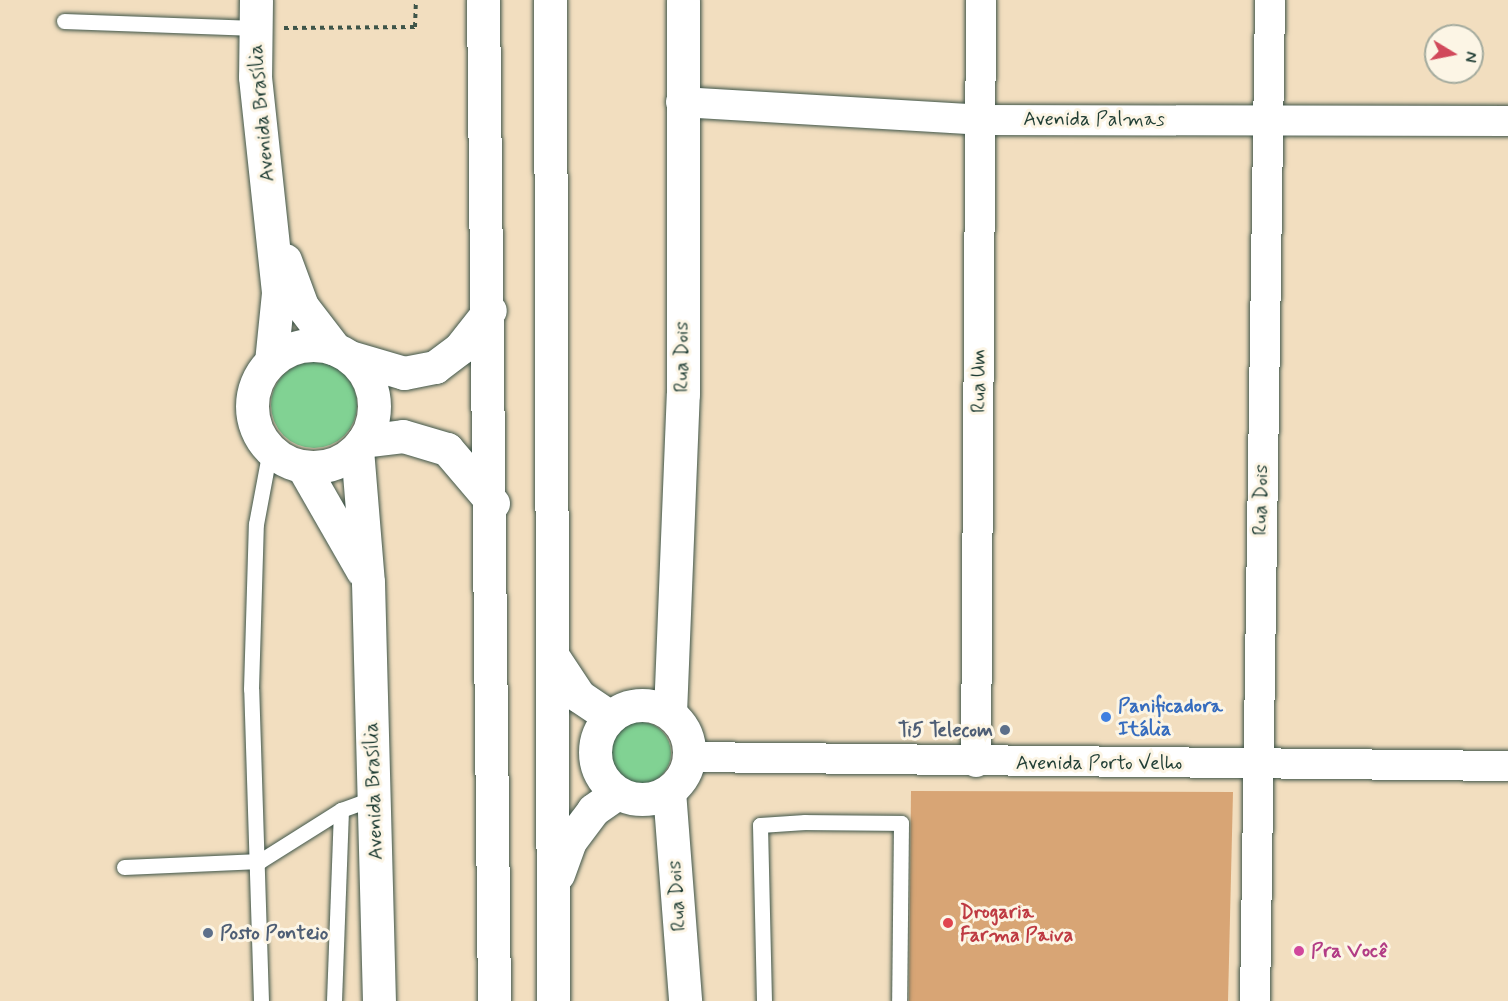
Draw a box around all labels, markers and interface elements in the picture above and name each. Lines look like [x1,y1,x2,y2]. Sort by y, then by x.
north arrow [1424,24,1484,84]
street label: Avenida Brasília [244,43,280,183]
text: N [1459,50,1482,64]
street label: Avenida Palmas [1024,107,1164,131]
street label: Rua Dois [670,321,694,393]
street label: Rua Um [967,349,991,413]
street label: Rua Dois [1248,464,1274,536]
place label: Panificadora Itália [1118,694,1223,741]
marker: Panificadora Itália [1099,710,1113,724]
place label: Ti5 Telecom [898,718,993,742]
street label: Avenida Brasília [360,721,388,861]
marker: Ti5 Telecom [998,723,1012,737]
street label: Avenida Porto Velho [1017,751,1181,775]
street label: Rua Dois [663,859,691,933]
place label: Drogaria Farma Paiva [960,900,1073,947]
marker: Drogaria Farma Paiva [941,916,955,930]
place label: Posto Ponteio [220,921,326,945]
marker: Posto Ponteio [201,926,215,940]
place label: Pra Você [1311,939,1387,963]
marker: Pra Você [1292,944,1306,958]

